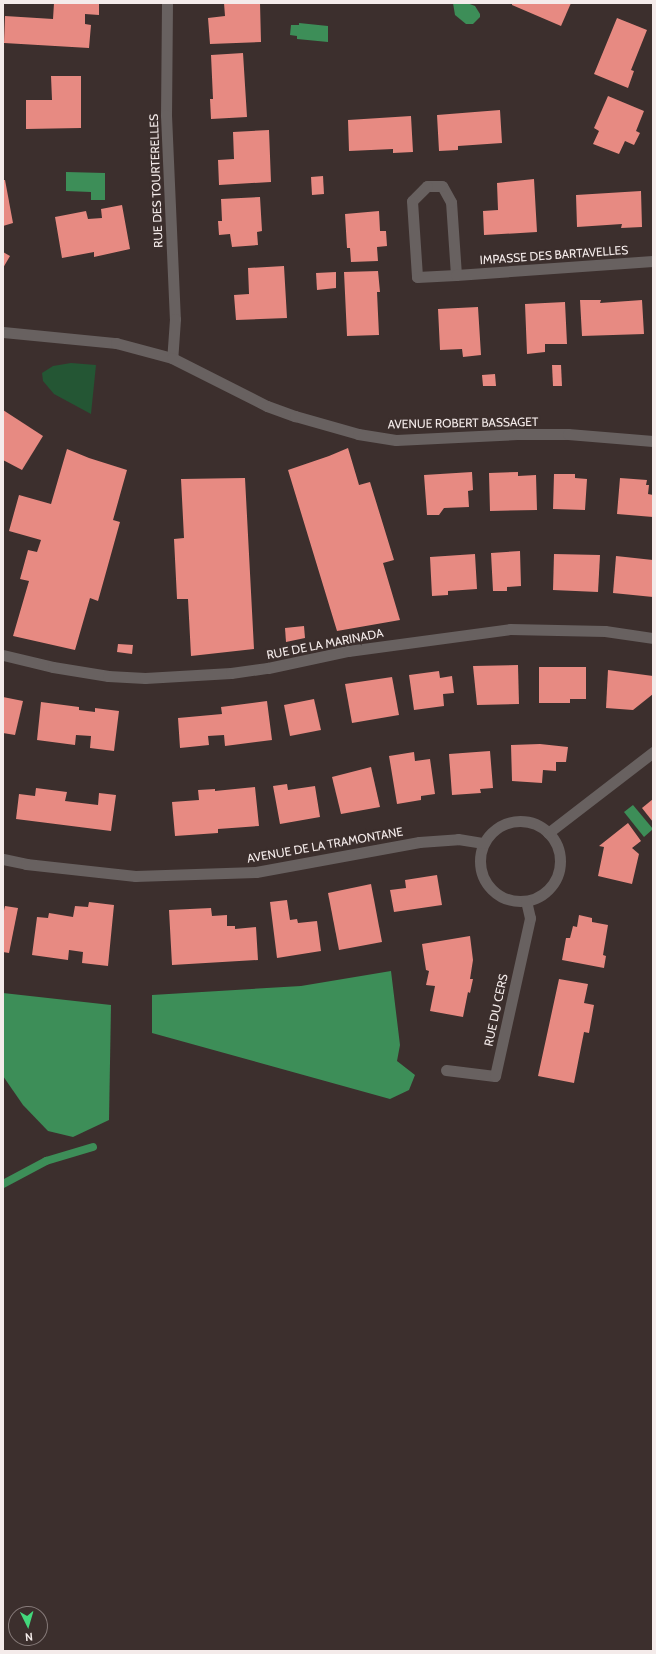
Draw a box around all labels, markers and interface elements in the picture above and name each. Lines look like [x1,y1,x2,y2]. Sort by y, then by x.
street label: RUE DES TOURTERELLES [146,114,166,248]
street label: IMPASSE DES BARTAVELLES [479,243,629,267]
street label: AVENUE ROBERT BASSAGET [388,414,538,432]
street label: RUE DE LA MARINADA [265,626,385,662]
street label: AVENUE DE LA TRAMONTANE [246,824,404,866]
street label: RUE DU CERS [481,972,511,1048]
north arrow [8,1606,48,1646]
text: N [24,1630,33,1644]

